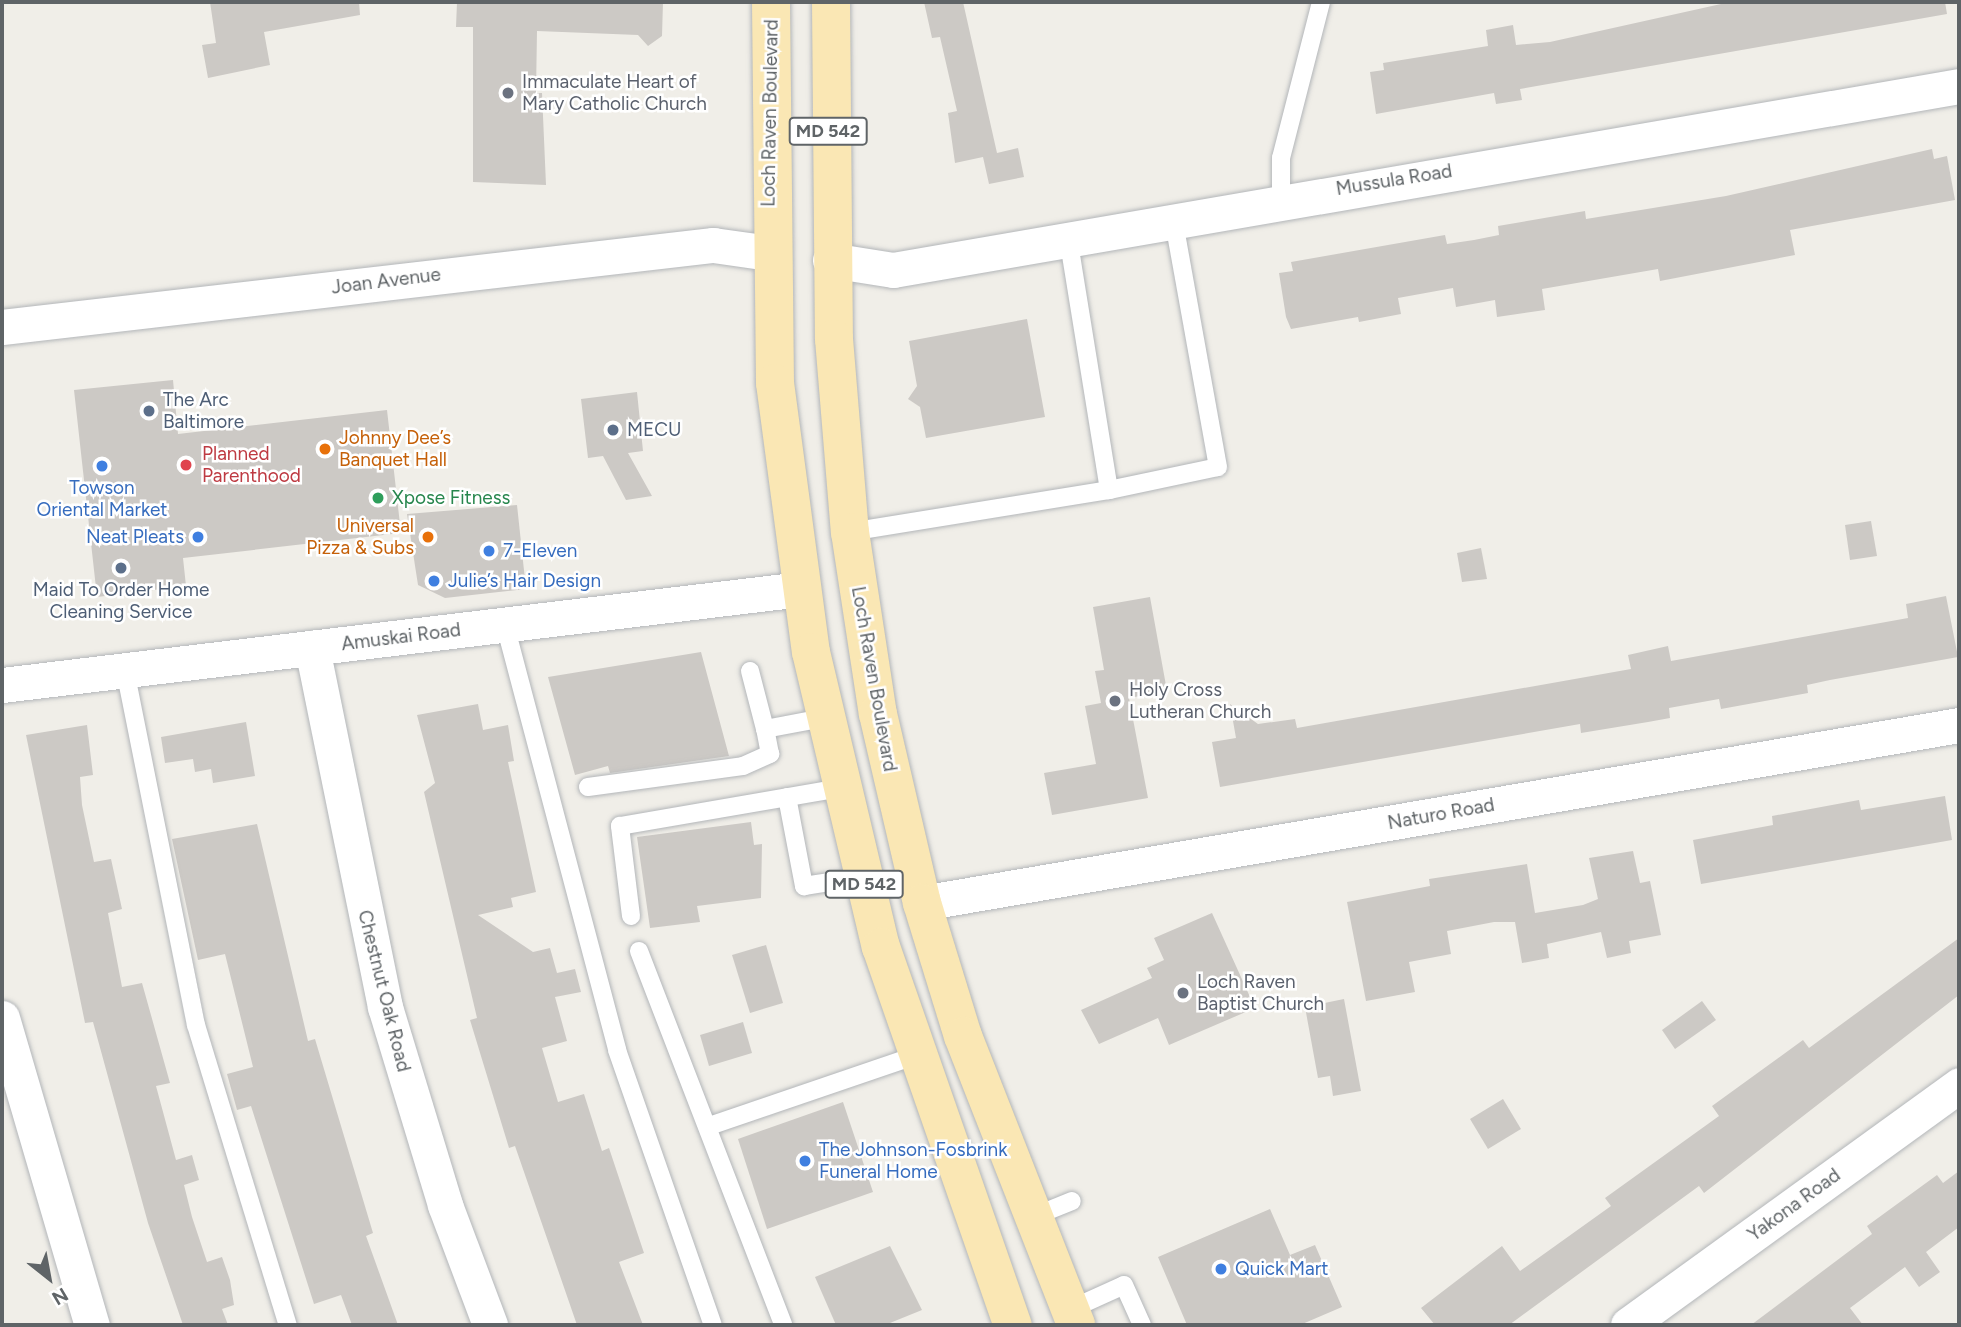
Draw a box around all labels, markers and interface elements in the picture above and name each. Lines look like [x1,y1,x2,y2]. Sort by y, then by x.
street label: Loch Raven Boulevard [757,19,783,207]
place label: Immaculate Heart of Mary Catholic Church [522,71,707,115]
marker: Immaculate Heart of Mary Catholic Church [500,85,516,101]
road number: MD 542 [788,116,868,146]
street label: Mussula Road [1334,160,1454,200]
street label: Joan Avenue [330,263,442,299]
place label: The Arc Baltimore [163,389,244,433]
marker: The Arc Baltimore [141,403,157,419]
place label: MECU [627,419,681,441]
marker: MECU [605,422,621,438]
place label: Johnny Dee’s Banquet Hall [339,427,451,471]
marker: Johnny Dee’s Banquet Hall [317,441,333,457]
place label: Planned Parenthood [202,443,301,487]
marker: Planned Parenthood [176,455,196,475]
marker: Towson Oriental Market [94,458,110,474]
place label: Towson Oriental Market [37,477,167,521]
place label: Xpose Fitness [392,487,510,509]
marker: Xpose Fitness [370,490,386,506]
place label: Universal Pizza & Subs [306,515,414,559]
place label: Neat Pleats [86,526,184,548]
marker: Neat Pleats [190,529,206,545]
marker: Universal Pizza & Subs [420,529,436,545]
place label: 7-Eleven [503,540,577,562]
marker: 7-Eleven [481,543,497,559]
marker: Maid To Order Home Cleaning Service [113,560,129,576]
place label: Julie’s Hair Design [448,570,601,592]
marker: Julie’s Hair Design [426,573,442,589]
place label: Maid To Order Home Cleaning Service [33,579,209,623]
street label: Loch Raven Boulevard [846,585,902,773]
street label: Amuskai Road [340,618,462,656]
place label: Holy Cross Lutheran Church [1129,679,1271,723]
marker: Holy Cross Lutheran Church [1107,693,1123,709]
street label: Naturo Road [1386,793,1496,835]
road number: MD 542 [824,870,904,898]
street label: Chestnut Oak Road [353,908,415,1074]
place label: Loch Raven Baptist Church [1197,971,1324,1015]
marker: Loch Raven Baptist Church [1175,985,1191,1001]
place label: The Johnson-Fosbrink Funeral Home [819,1139,1007,1183]
marker: The Johnson-Fosbrink Funeral Home [797,1153,813,1169]
street label: Yakona Road [1743,1164,1845,1246]
north arrow [14,1243,84,1313]
place label: Quick Mart [1235,1258,1328,1280]
marker: Quick Mart [1213,1261,1229,1277]
text: N [48,1283,72,1310]

